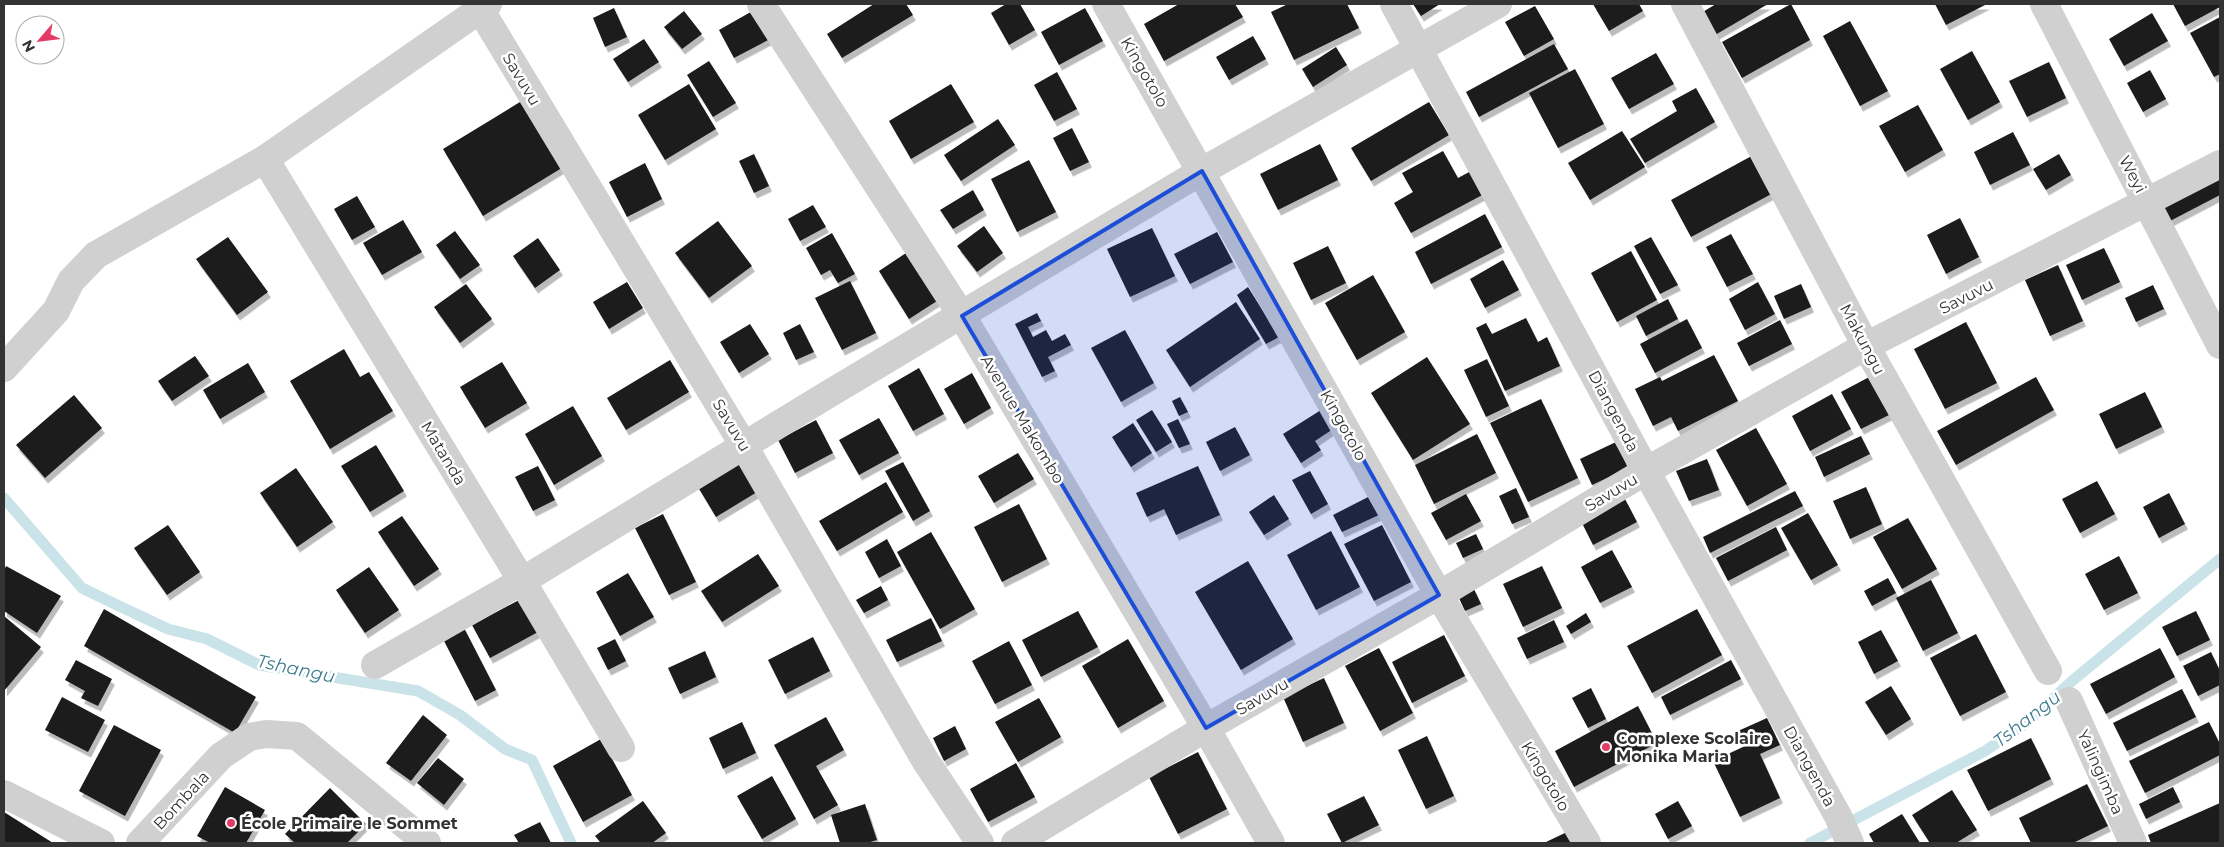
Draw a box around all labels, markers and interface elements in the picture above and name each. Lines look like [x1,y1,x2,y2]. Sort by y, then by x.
north arrow [15,15,65,65]
street label: Kingotolo [1117,34,1172,111]
text: N [18,37,39,55]
street label: Savuvu [499,50,545,109]
street label: Weyi [2115,152,2150,196]
street label: Savuvu [1936,275,1996,318]
street label: Makungu [1836,301,1889,378]
street label: Avenue Makombo [977,352,1068,487]
street label: Diangenda [1584,367,1643,455]
street label: Kingotolo [1316,386,1371,464]
street label: Savuvu [709,396,755,455]
street label: Matanda [417,418,470,489]
street label: Savuvu [1582,469,1641,515]
water label: Tshangu [255,650,337,688]
street label: Savuvu [1232,674,1292,719]
water label: Tshangu [1989,686,2065,752]
street label: Diangenda [1780,722,1840,810]
street label: Yalingimba [2073,727,2128,817]
place label: Complexe Scolaire Monika Maria [1616,729,1771,766]
street label: Kingotolo [1517,738,1574,815]
marker: Complexe Scolaire Monika Maria [1600,741,1612,753]
street label: Bombala [150,767,213,834]
place label: École Primaire le Sommet [241,814,458,833]
marker: École Primaire le Sommet [225,817,237,829]

